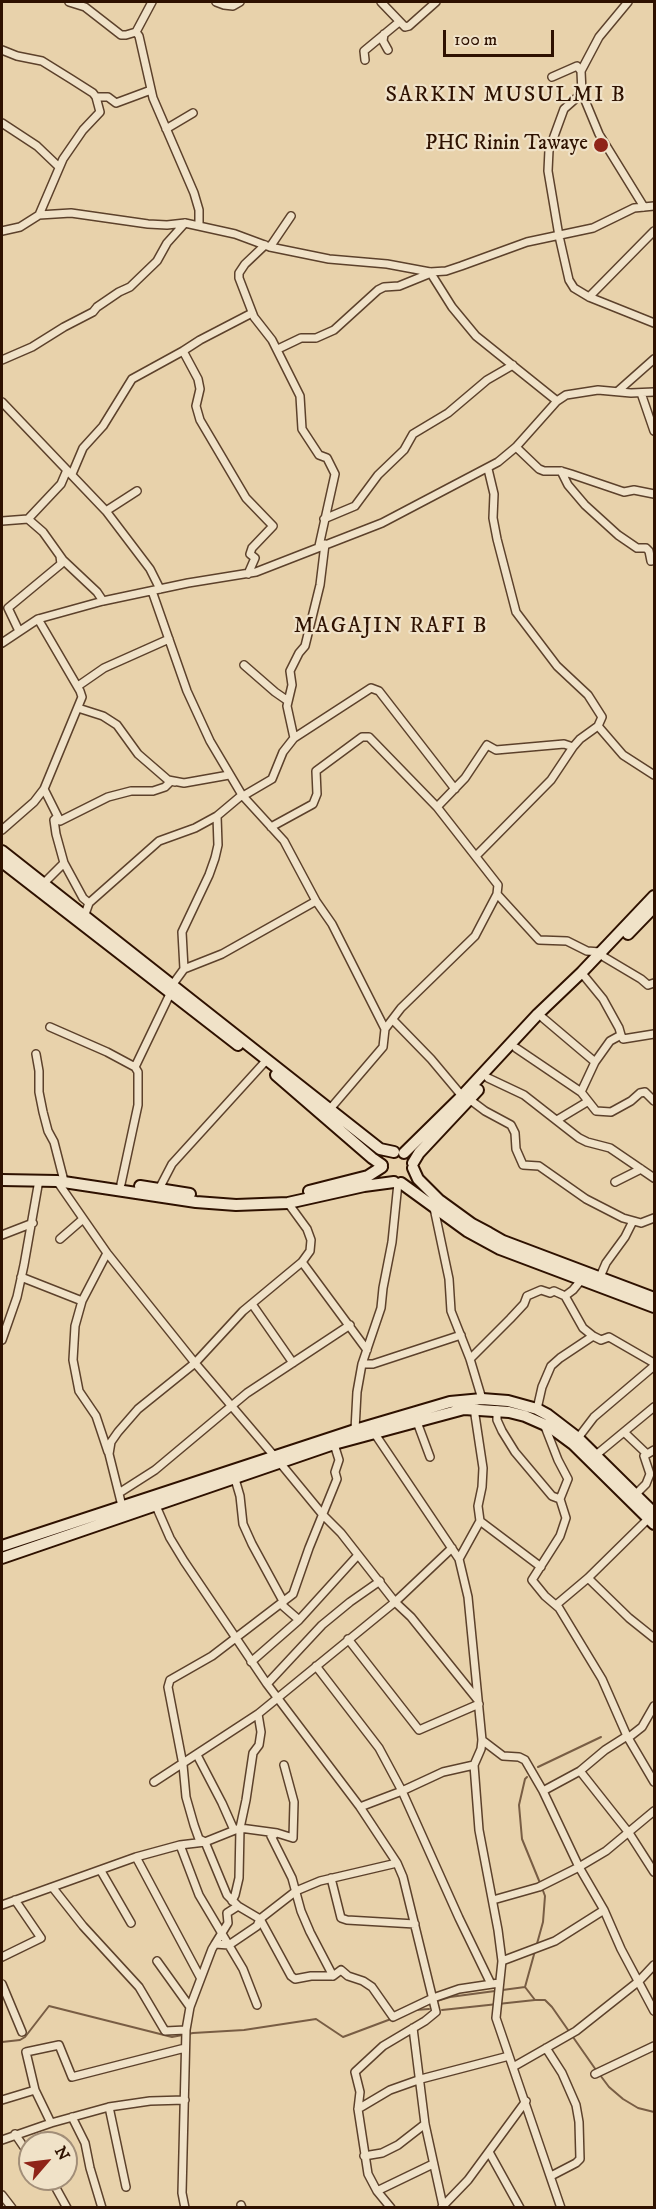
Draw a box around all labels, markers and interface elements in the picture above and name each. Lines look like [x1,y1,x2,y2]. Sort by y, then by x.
scale bar [446,18,557,56]
text: 100 m [454,29,497,51]
district label: SARKIN MUSULMI B [386,83,626,109]
place label: PHC Rinin Tawaye [425,132,588,158]
marker: PHC Rinin Tawaye [592,136,610,154]
district label: MAGAJIN RAFI B [294,614,488,640]
north arrow [18,2131,78,2191]
text: N [50,2143,74,2164]

